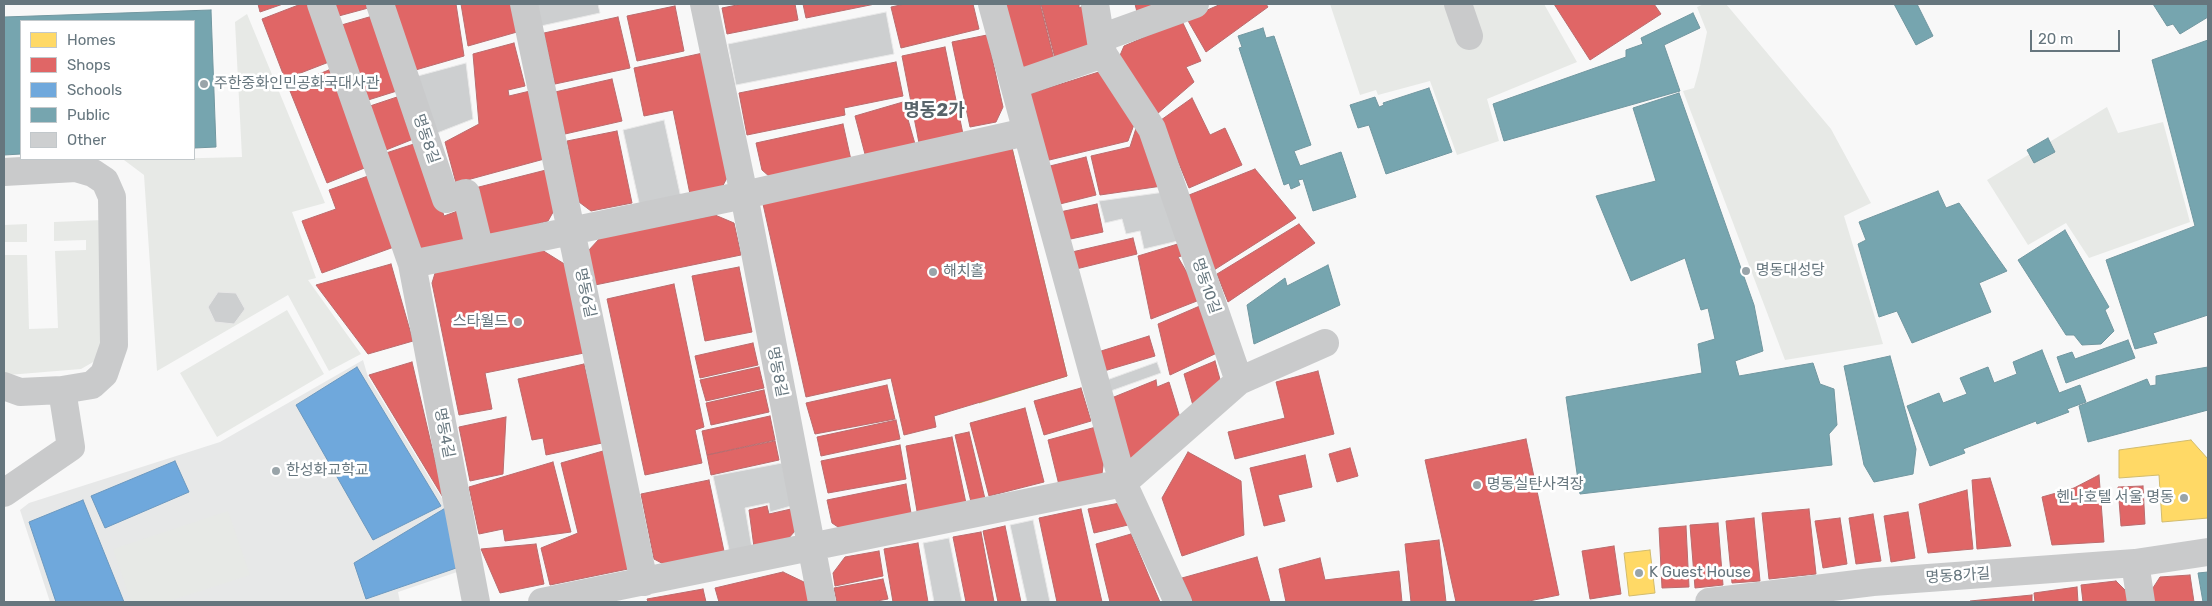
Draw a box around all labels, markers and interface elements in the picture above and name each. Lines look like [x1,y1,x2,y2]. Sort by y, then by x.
legend [20,20,195,160]
scale bar [2032,20,2122,52]
text: 20 m [2038,30,2073,48]
text: Homes [67,31,116,49]
text: Shops [67,56,111,74]
place label: 주한중화인민공화국대사관 [214,75,380,93]
marker: 주한중화인민공화국대사관 [198,78,210,90]
text: Schools [67,81,122,99]
district label: 명동2가 [903,100,965,122]
text: Public [67,106,110,124]
street label: 명동8길 [409,112,443,166]
text: Other [67,131,106,149]
street label: 명동10길 [1188,256,1224,316]
place label: 명동대성당 [1756,262,1825,280]
place label: 해치홀 [943,263,984,281]
marker: 명동대성당 [1740,265,1752,277]
street label: 명동6길 [571,266,599,320]
marker: 해치홀 [927,266,939,278]
place label: 스타월드 [453,313,508,331]
marker: 스타월드 [512,316,524,328]
street label: 명동8길 [763,345,791,399]
street label: 명동4길 [430,406,458,460]
place label: 한성화교학교 [286,462,369,480]
marker: 한성화교학교 [270,465,282,477]
place label: 명동실탄사격장 [1487,476,1584,494]
marker: 명동실탄사격장 [1471,479,1483,491]
place label: 헨나호텔 서울 명동 [2056,489,2174,507]
marker: 헨나호텔 서울 명동 [2178,492,2190,504]
place label: K Guest House [1649,564,1751,582]
street label: 명동8가길 [1925,565,1991,587]
marker: K Guest House [1633,567,1645,579]

